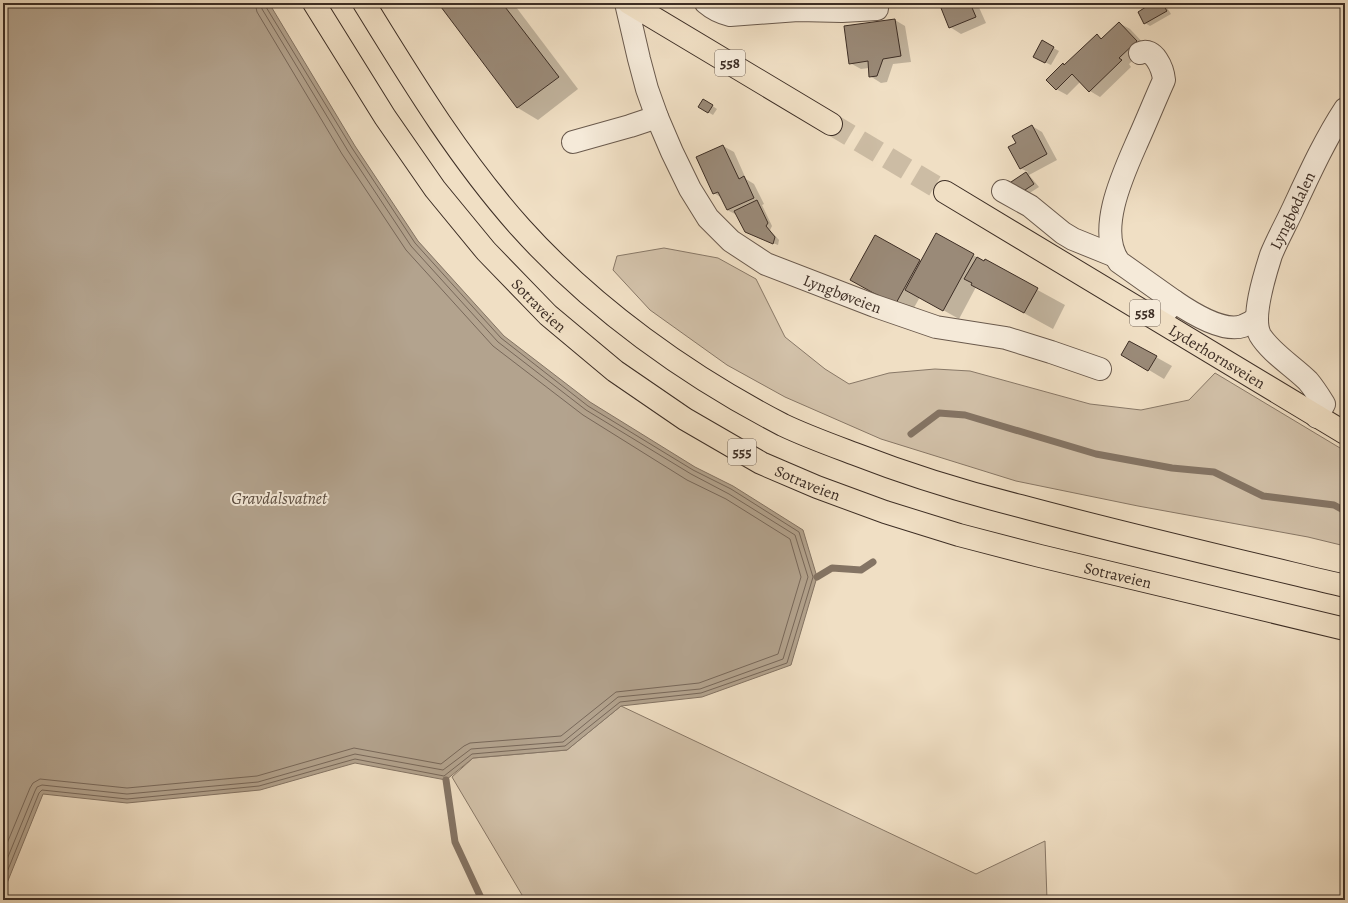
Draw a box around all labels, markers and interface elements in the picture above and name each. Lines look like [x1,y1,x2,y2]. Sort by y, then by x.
road number: 558 [715,50,745,76]
street label: Lyngbødalen [1265,168,1321,253]
street label: Lyngbøveien [800,269,884,319]
street label: Sotraveien [506,274,571,338]
road number: 558 [1130,300,1160,326]
street label: Lyderhornsveien [1164,319,1269,395]
road number: 555 [728,439,756,465]
street label: Sotraveien [771,460,843,507]
water label: Gravdalsvatnet [231,487,328,510]
street label: Sotraveien [1082,557,1154,594]

